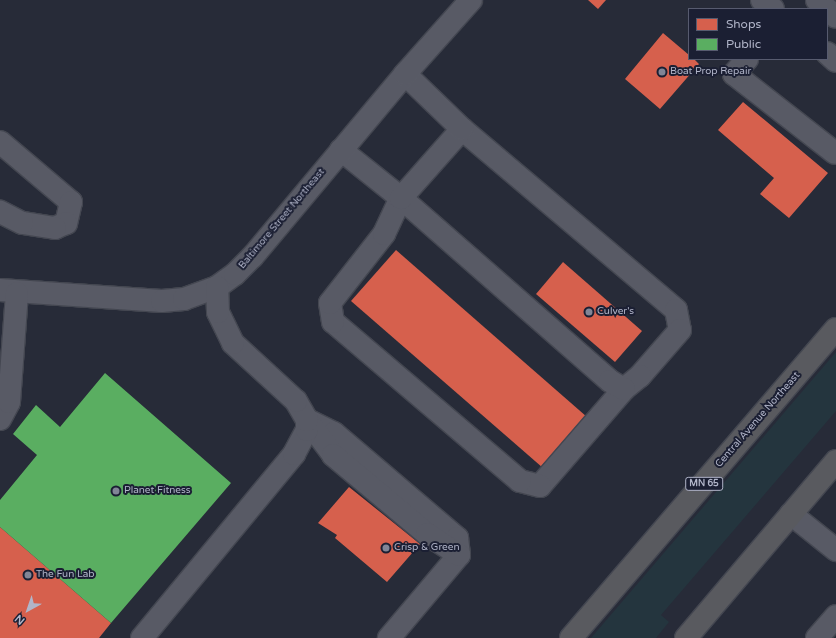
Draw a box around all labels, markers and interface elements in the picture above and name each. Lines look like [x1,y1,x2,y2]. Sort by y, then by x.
legend [688,8,828,60]
text: Shops [726,17,761,31]
text: Public [726,37,761,51]
place label: Boat Prop Repair [670,66,751,78]
marker: Boat Prop Repair [657,67,667,77]
street label: Baltimore Street Northeast [236,166,328,272]
place label: Culver's [597,306,634,318]
marker: Culver's [584,307,594,317]
street label: Central Avenue Northeast [713,370,803,470]
road number: MN 65 [685,477,723,491]
place label: Planet Fitness [124,485,191,497]
marker: Planet Fitness [111,486,121,496]
place label: Crisp & Green [394,542,459,554]
marker: Crisp & Green [381,543,391,553]
place label: The Fun Lab [36,569,95,581]
marker: The Fun Lab [23,570,33,580]
north arrow [8,590,48,630]
text: N [12,612,28,627]

